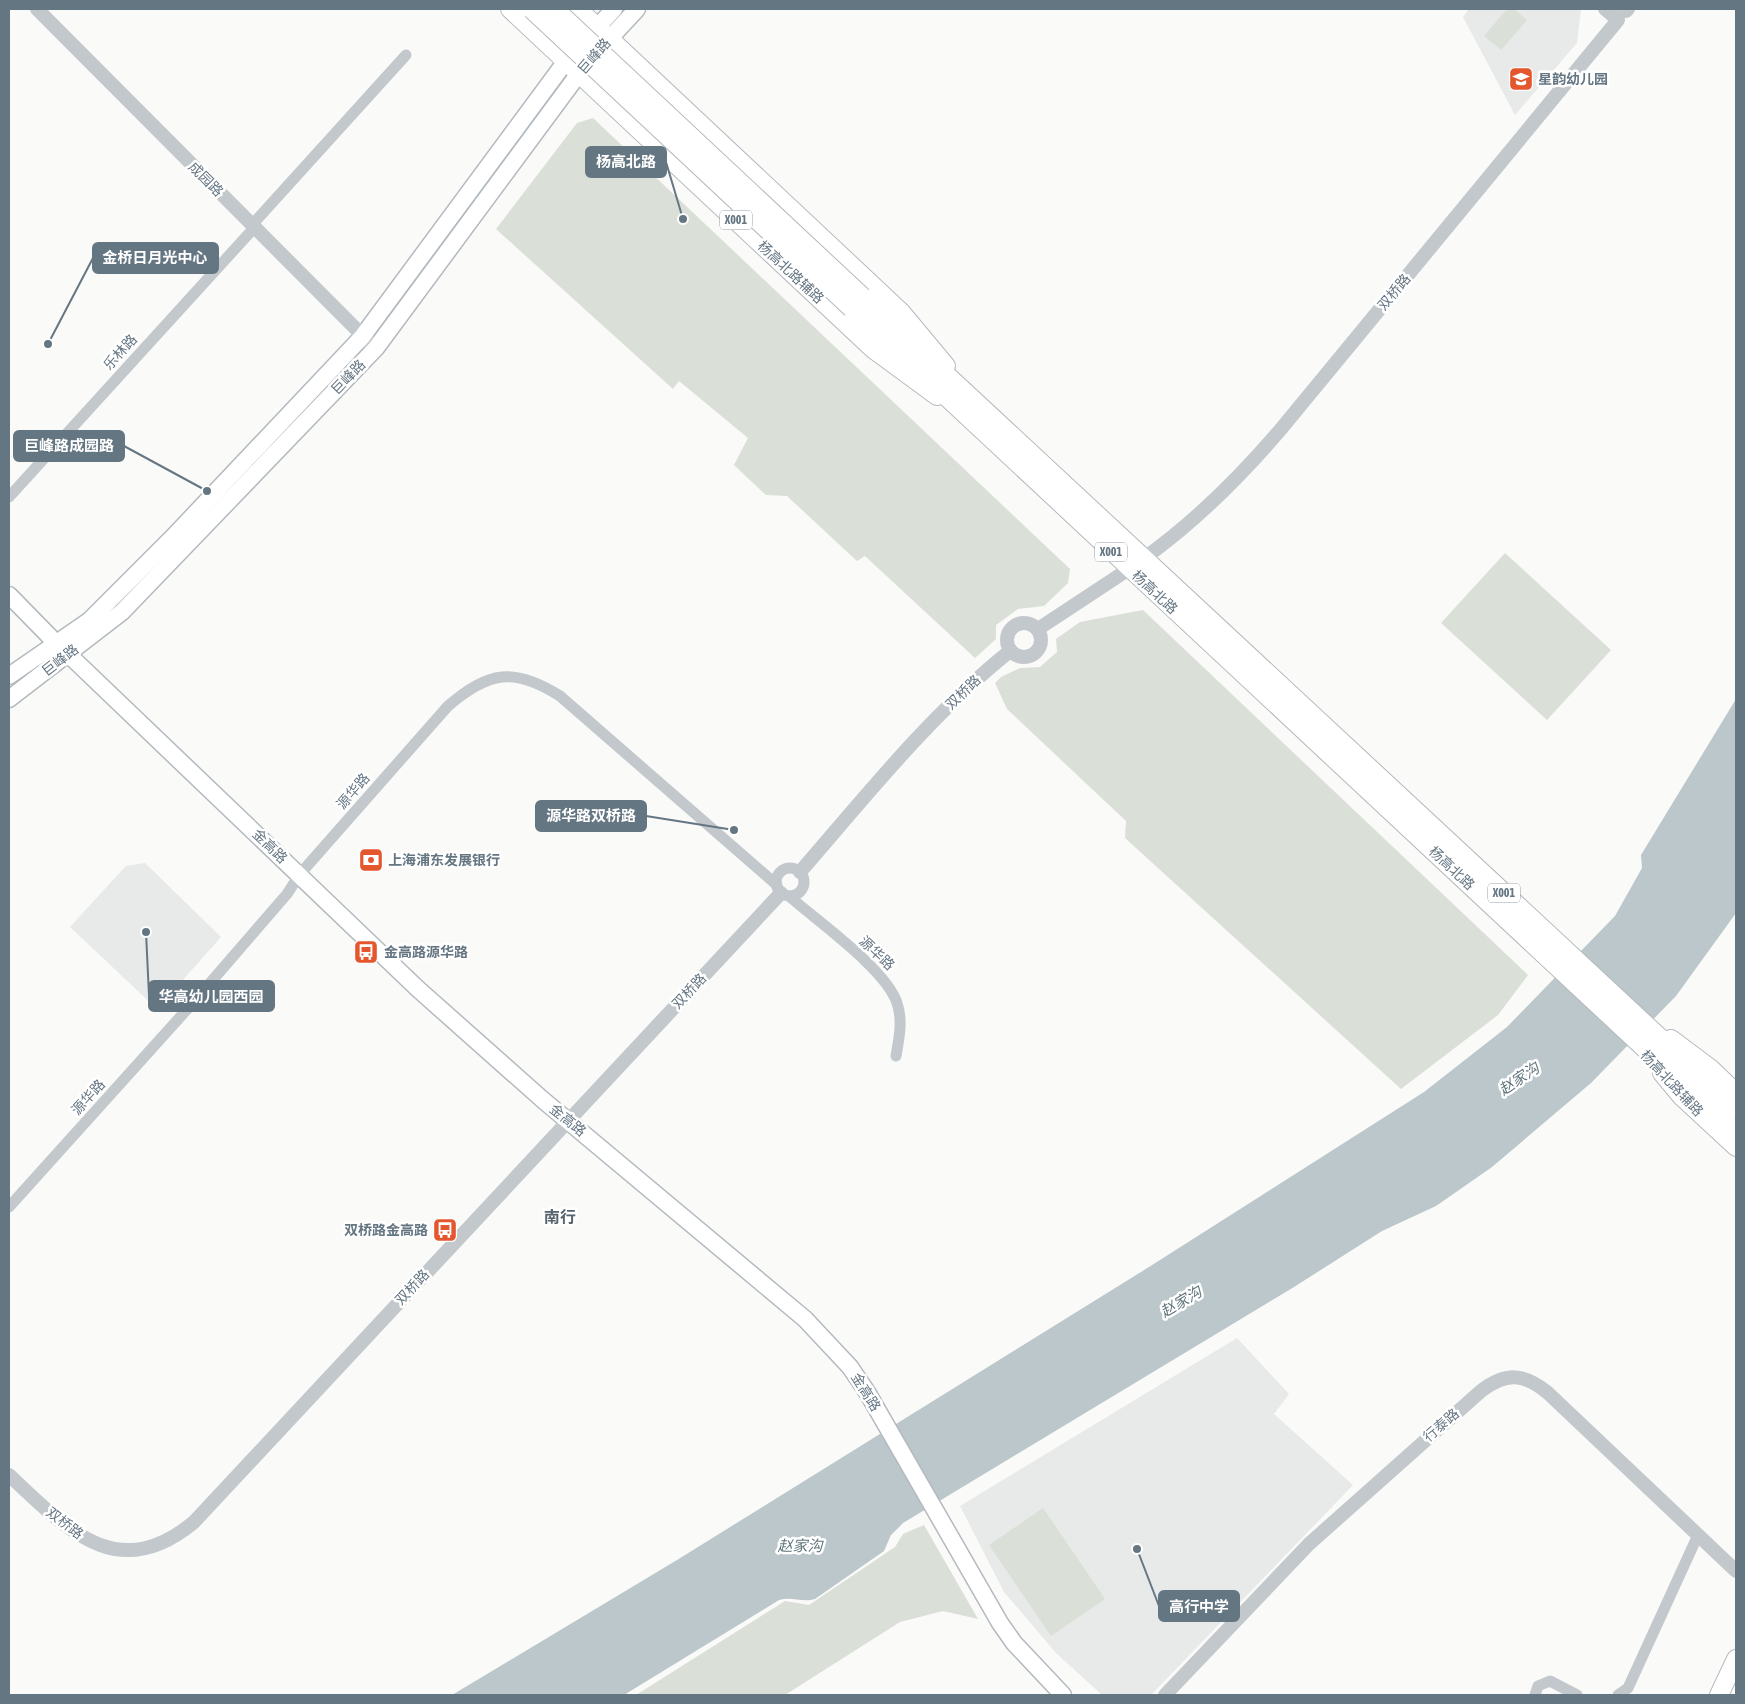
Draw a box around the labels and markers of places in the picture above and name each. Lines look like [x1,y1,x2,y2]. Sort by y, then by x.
school or university icon: 星韵幼儿园 [1508,66,1534,92]
place label: 星韵幼儿园 [1538,71,1608,87]
callout: 杨高北路 [586,147,666,177]
callout: 金桥日月光中心 [93,243,218,273]
callout: 巨峰路成园路 [14,431,124,461]
callout: 源华路双桥路 [536,801,646,831]
bank icon: 上海浦东发展银行 [358,847,384,873]
place label: 上海浦东发展银行 [388,852,500,868]
bus stop icon: 金高路源华路 [353,939,379,965]
place label: 金高路源华路 [384,944,468,960]
callout: 华高幼儿园西园 [149,981,274,1011]
bus stop icon: 双桥路金高路 [432,1217,458,1243]
place label: 双桥路金高路 [344,1222,428,1238]
callout: 高行中学 [1159,1591,1239,1621]

